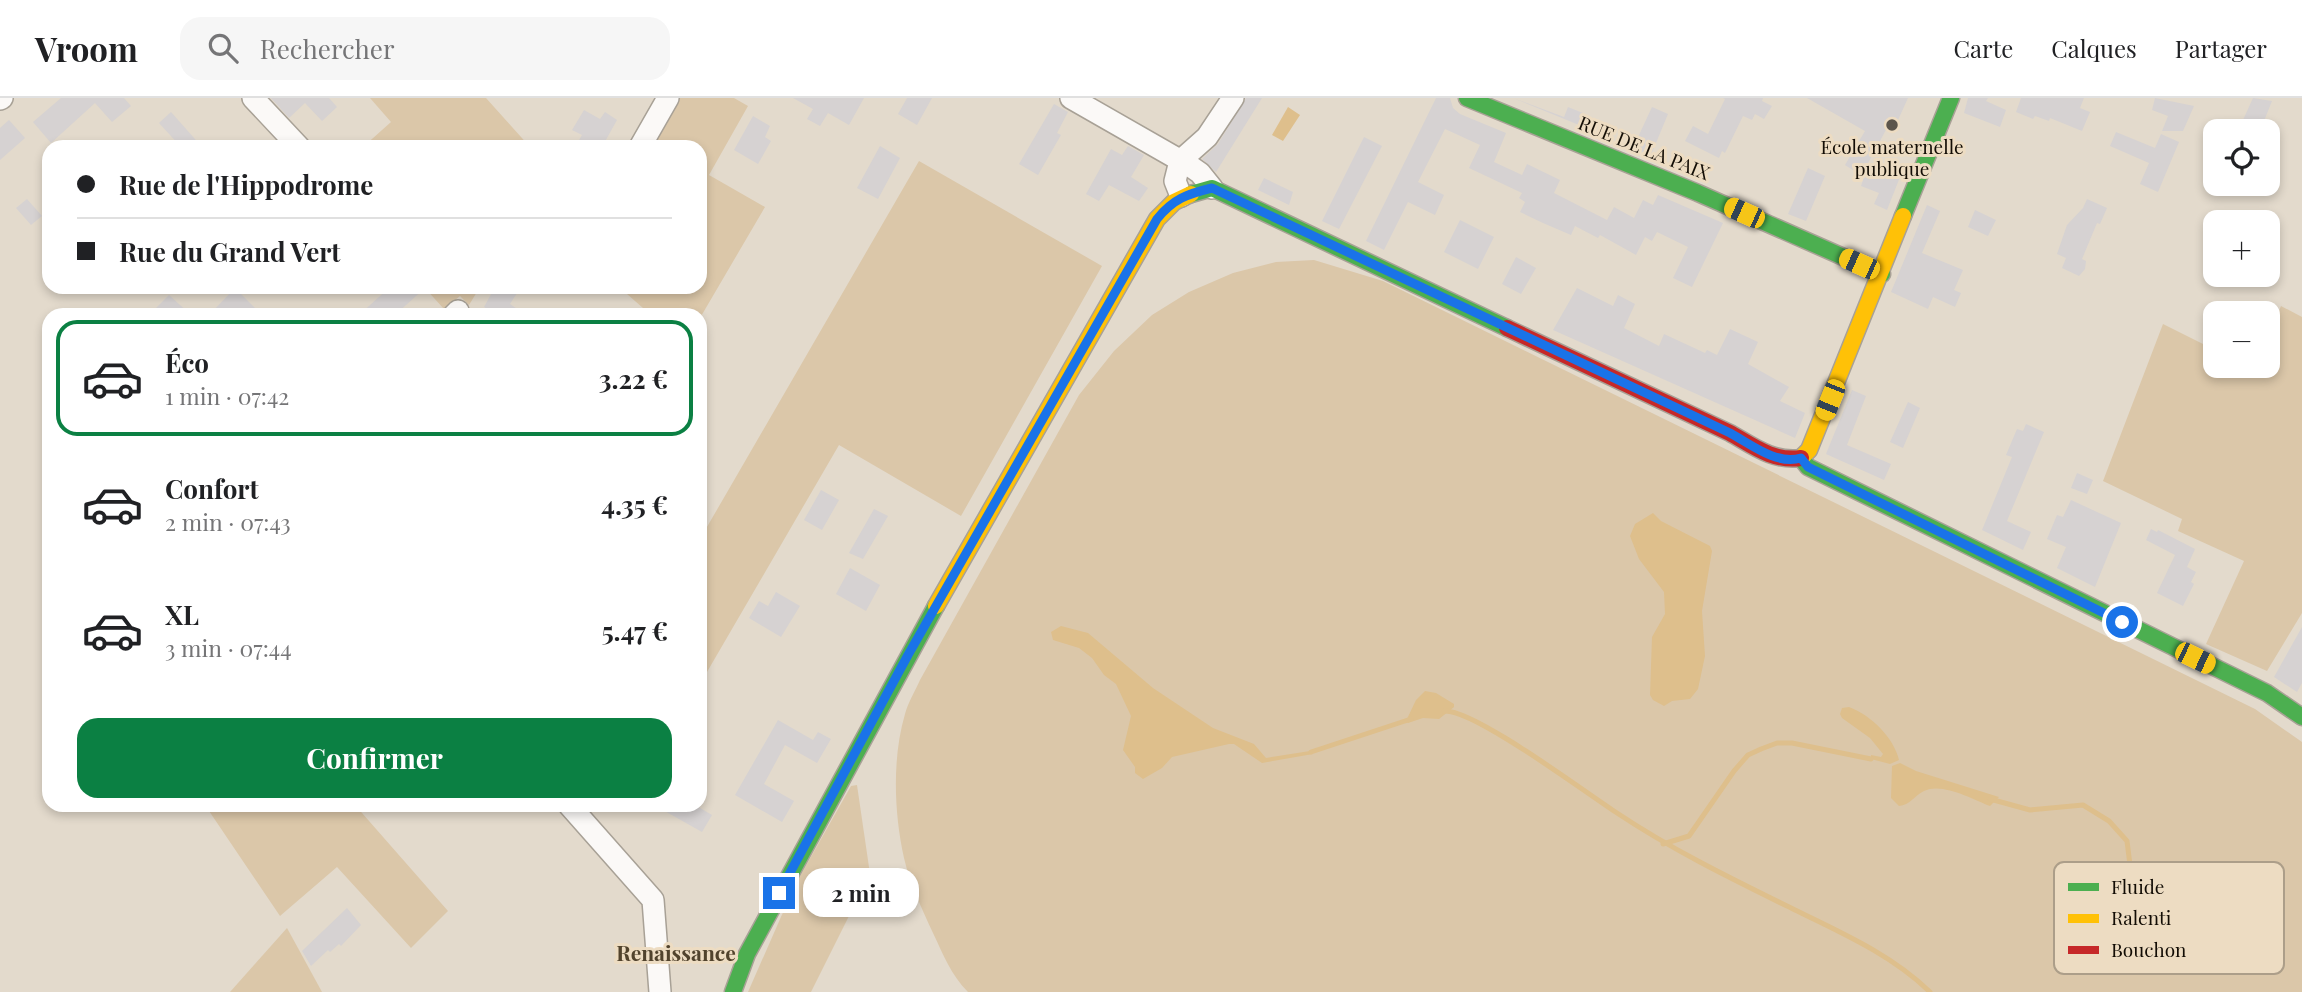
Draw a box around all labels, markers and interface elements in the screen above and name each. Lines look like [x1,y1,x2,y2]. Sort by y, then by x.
search box [180,17,670,80]
text: Vroom [35,26,138,70]
icon: search [204,29,242,67]
text: Rechercher [260,31,395,66]
text: Carte [1954,32,2013,64]
text: Calques [2051,32,2137,64]
text: Partager [2175,32,2267,64]
street label: RUE DE LA PAIX [1575,109,1714,185]
marker: École maternelle publique [1884,117,1900,133]
map controls [2203,119,2280,378]
button: locate [2203,119,2280,196]
place label: École maternelle publique [1821,133,1964,181]
text: Rue de l'Hippodrome [119,167,373,202]
car [1721,195,1768,231]
button: + [2203,210,2280,287]
text: Rue du Grand Vert [119,234,340,269]
car [1836,246,1883,282]
button: − [2203,301,2280,378]
text: Éco [165,345,209,380]
icon: car [81,347,144,410]
text: 3.22 € [599,361,668,396]
car [1813,377,1848,423]
text: 1 min · 07:42 [165,380,289,411]
text: Confort [165,471,259,506]
icon: car [81,473,144,536]
text: 4.35 € [601,487,668,522]
text: 2 min · 07:43 [165,506,291,537]
text: XL [165,597,199,632]
icon: car [81,599,144,662]
route start [2106,606,2138,638]
text: 5.47 € [602,613,668,648]
text: 3 min · 07:44 [165,632,292,663]
car [2172,639,2219,677]
button: Confirmer [77,718,672,798]
legend [2054,862,2284,974]
callout: 2 min [804,868,919,918]
text: Fluide [2111,873,2164,899]
route end [763,877,795,909]
text: 2 min [831,877,891,908]
text: Ralenti [2111,904,2172,930]
text: Bouchon [2111,936,2187,962]
district label: Renaissance [616,938,736,966]

